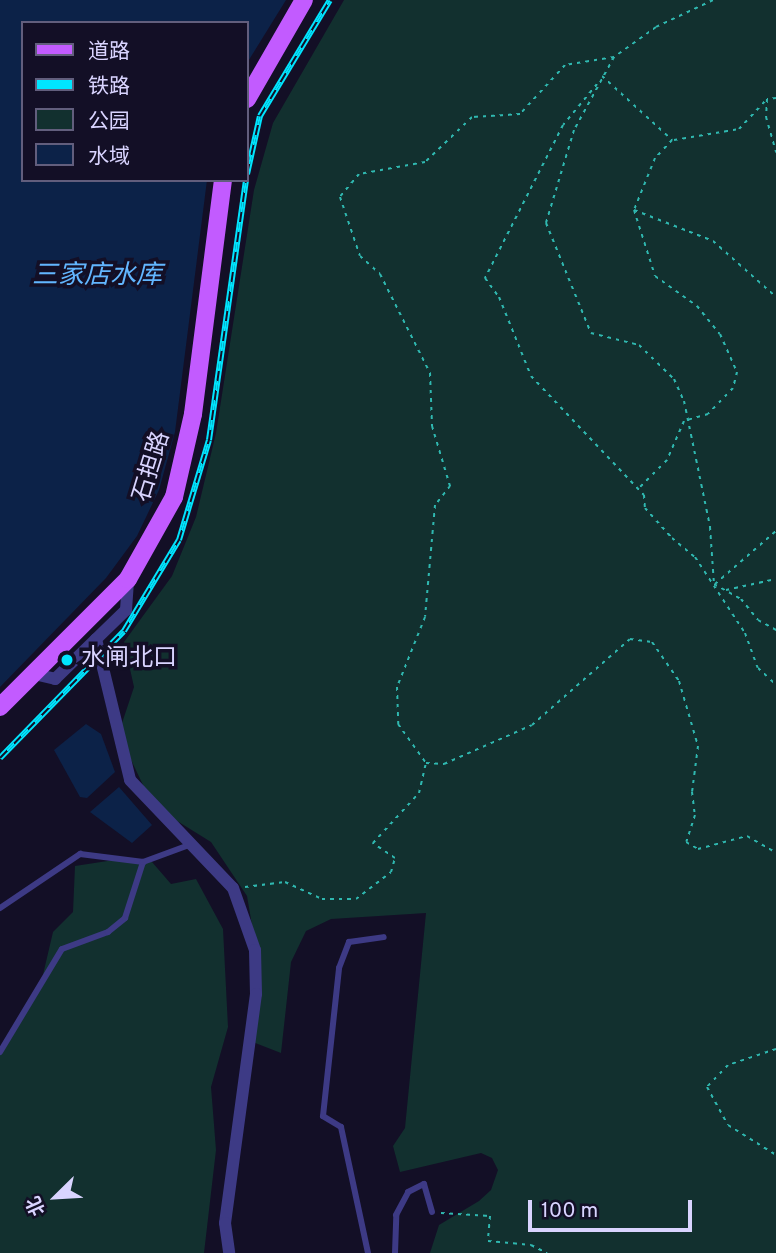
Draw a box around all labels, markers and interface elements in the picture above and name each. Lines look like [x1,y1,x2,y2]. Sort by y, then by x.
legend [21,21,248,182]
text: 道路 [88,39,130,66]
text: 铁路 [88,74,130,101]
text: 公园 [88,109,130,136]
text: 水域 [88,144,130,171]
water label: 三家店水库 [32,261,162,293]
street label: 石担路 [129,428,177,506]
place label: 水闸北口 [81,646,177,674]
marker: 水闸北口 [59,652,75,668]
north arrow [21,1162,91,1232]
scale bar [531,1186,696,1230]
text: 北 [22,1192,52,1219]
text: 100 m [541,1198,598,1225]

